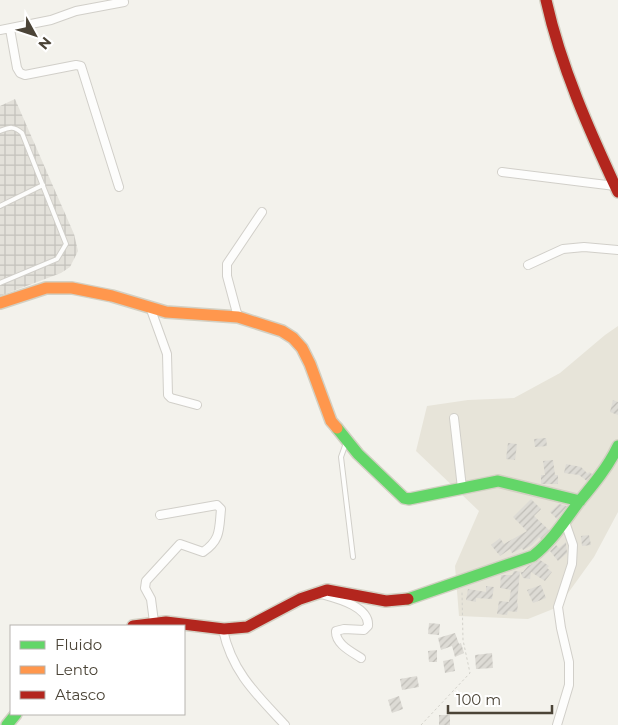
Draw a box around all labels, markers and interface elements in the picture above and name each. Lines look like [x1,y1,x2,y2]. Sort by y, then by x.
north arrow [10,10,60,60]
text: N [34,33,55,53]
legend [10,625,185,715]
text: Fluido [55,635,102,654]
text: Lento [55,660,98,679]
scale bar [448,682,552,714]
text: Atasco [55,685,105,704]
text: 100 m [456,690,501,709]

